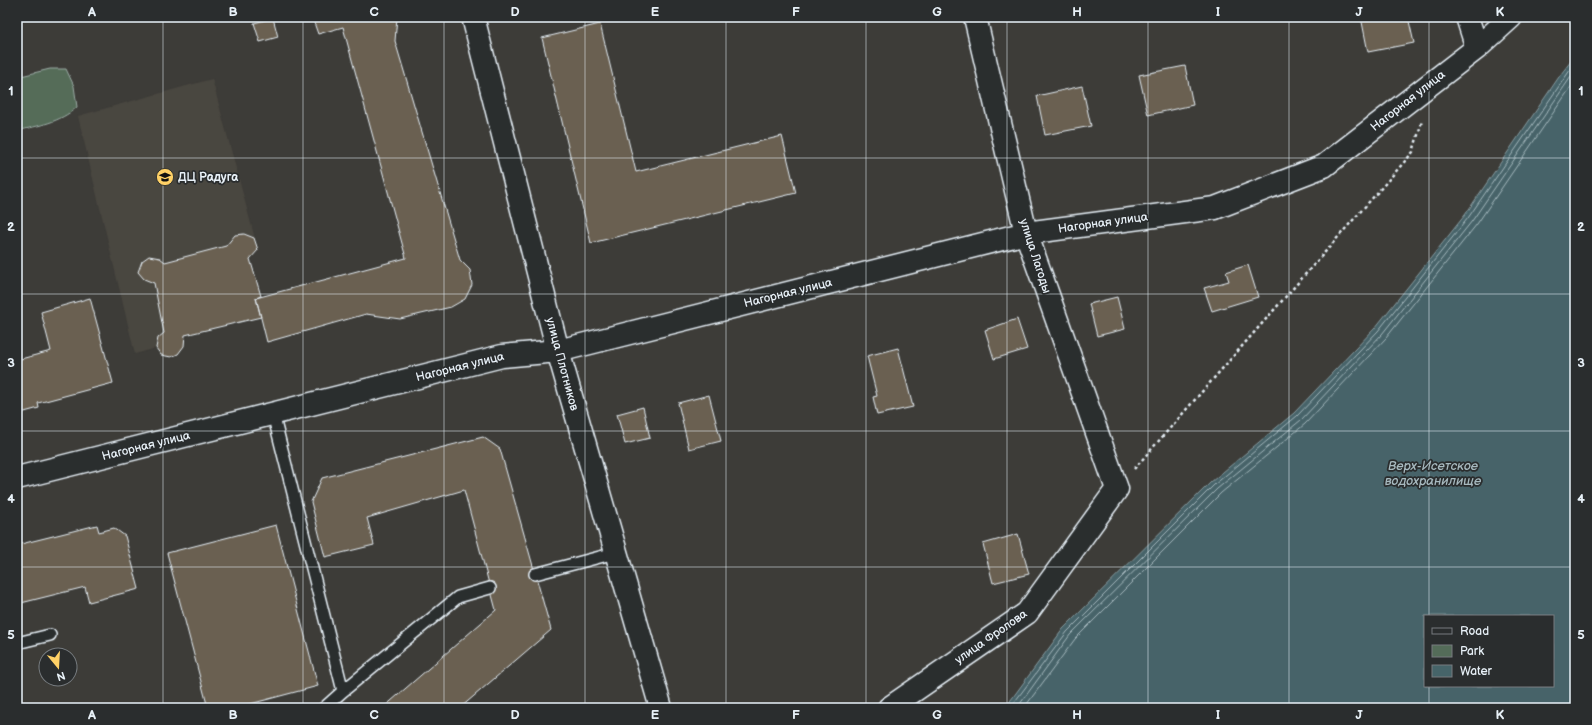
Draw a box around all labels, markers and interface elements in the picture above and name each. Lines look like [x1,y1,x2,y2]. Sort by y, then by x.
text: A [87,4,96,20]
text: B [228,4,238,20]
text: C [369,4,379,20]
text: D [510,4,520,20]
text: E [651,4,660,20]
text: F [792,4,800,20]
text: G [932,4,942,20]
text: H [1072,4,1082,20]
text: I [1216,4,1220,20]
text: J [1355,4,1363,20]
text: K [1496,4,1505,20]
street label: Нагорная улица [1368,67,1448,135]
text: 1 [8,83,14,99]
text: 1 [1578,83,1584,99]
school or university icon: ДЦ Радуга [155,167,175,187]
place label: ДЦ Радуга [178,170,239,185]
street label: Нагорная улица [1057,209,1149,237]
street label: улица Лагоды [1016,217,1054,295]
text: 2 [7,219,15,235]
text: 2 [1577,219,1585,235]
street label: Нагорная улица [742,275,834,311]
street label: улица Плотников [542,316,582,413]
street label: Нагорная улица [414,349,506,385]
text: 3 [7,355,15,371]
text: 3 [1577,355,1585,371]
street label: Нагорная улица [100,428,192,464]
water label: Верх-Исетское водохранилище [1385,458,1482,489]
text: 4 [7,491,15,507]
text: 4 [1577,491,1585,507]
street label: улица Фролова [952,606,1030,668]
legend [1424,615,1554,687]
text: Road [1460,624,1489,639]
text: 5 [7,627,15,643]
text: 5 [1577,627,1585,643]
text: Park [1460,644,1484,659]
north arrow [38,647,78,687]
text: Water [1460,664,1492,679]
text: N [55,669,67,683]
text: A [87,707,96,723]
text: B [228,707,238,723]
text: C [369,707,379,723]
text: D [510,707,520,723]
text: E [651,707,660,723]
text: F [792,707,800,723]
text: G [932,707,942,723]
text: H [1072,707,1082,723]
text: I [1216,707,1220,723]
text: J [1355,707,1363,723]
text: K [1496,707,1505,723]

